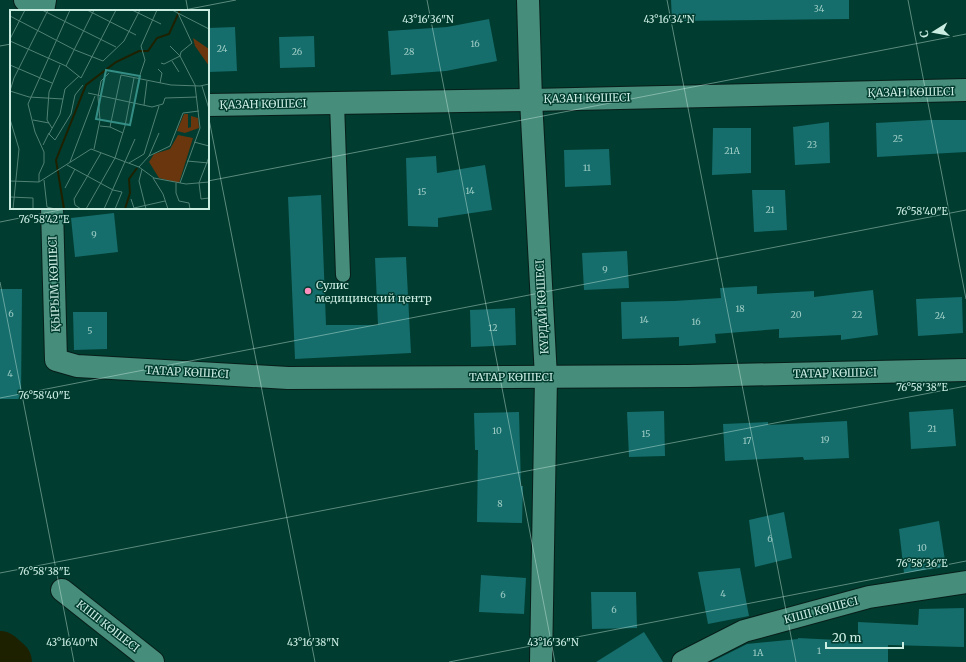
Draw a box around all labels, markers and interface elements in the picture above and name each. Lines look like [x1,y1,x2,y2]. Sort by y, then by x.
house number: 34 [814,3,825,14]
inset map [10,10,209,209]
north arrow [914,12,954,52]
text: 43°16'36"N [402,13,454,26]
text: 43°16'34"N [643,13,695,26]
text: С [917,29,932,39]
house number: 16 [470,38,480,49]
house number: 24 [217,43,228,54]
house number: 26 [292,46,303,57]
house number: 28 [404,46,414,57]
street label: ҚАЗАН КӨШЕСІ [867,84,955,100]
street label: ҚАЗАН КӨШЕСІ [543,90,631,106]
street label: ҚАЗАН КӨШЕСІ [219,96,307,112]
house number: 25 [893,133,903,144]
house number: 23 [807,139,817,150]
house number: 21А [724,145,740,156]
house number: 11 [583,162,591,173]
house number: 14 [465,185,475,196]
house number: 15 [417,186,427,197]
house number: 21 [765,204,775,215]
text: 76°58'40"E [896,205,948,218]
text: 76°58'42"E [19,213,70,226]
house number: 9 [91,229,97,240]
street label: ҚЫРЫМ КӨШЕСІ [45,236,63,332]
street label: КҮРДАЙ КӨШЕСІ [533,260,551,354]
house number: 9 [602,264,608,275]
place label: Сулис медицинский центр [316,278,432,305]
marker: Сулис медицинский центр [303,286,313,296]
house number: 18 [735,303,745,314]
house number: 6 [8,308,14,319]
house number: 20 [791,309,802,320]
house number: 22 [852,309,862,320]
house number: 24 [935,310,946,321]
house number: 14 [639,314,649,325]
house number: 16 [691,316,701,327]
house number: 12 [488,322,498,333]
house number: 5 [87,325,93,336]
street label: ТАТАР КӨШЕСІ [145,363,229,381]
street label: ТАТАР КӨШЕСІ [793,365,877,381]
house number: 4 [7,368,13,379]
street label: ТАТАР КӨШЕСІ [469,370,553,384]
text: 76°58'38"E [896,381,949,394]
text: 76°58'40"E [18,389,70,402]
house number: 21 [927,423,937,434]
house number: 10 [492,425,502,436]
house number: 15 [641,428,651,439]
house number: 19 [820,434,830,445]
house number: 17 [743,435,751,446]
house number: 8 [497,498,503,509]
house number: 6 [767,533,773,544]
house number: 10 [917,542,927,553]
text: 76°58'36"E [896,557,948,570]
text: 76°58'38"E [18,565,71,578]
house number: 4 [720,588,726,599]
house number: 6 [500,589,506,600]
street label: КІШІ КӨШЕСІ [782,593,860,627]
street label: КІШІ КӨШЕСІ [74,597,142,655]
house number: 6 [611,604,617,615]
scale bar [826,624,903,650]
text: 20 m [832,630,861,645]
text: 43°16'40"N [46,636,98,649]
text: 43°16'38"N [287,636,339,649]
text: 43°16'36"N [527,636,579,649]
house number: 1 [817,645,821,656]
house number: 1А [753,647,764,658]

